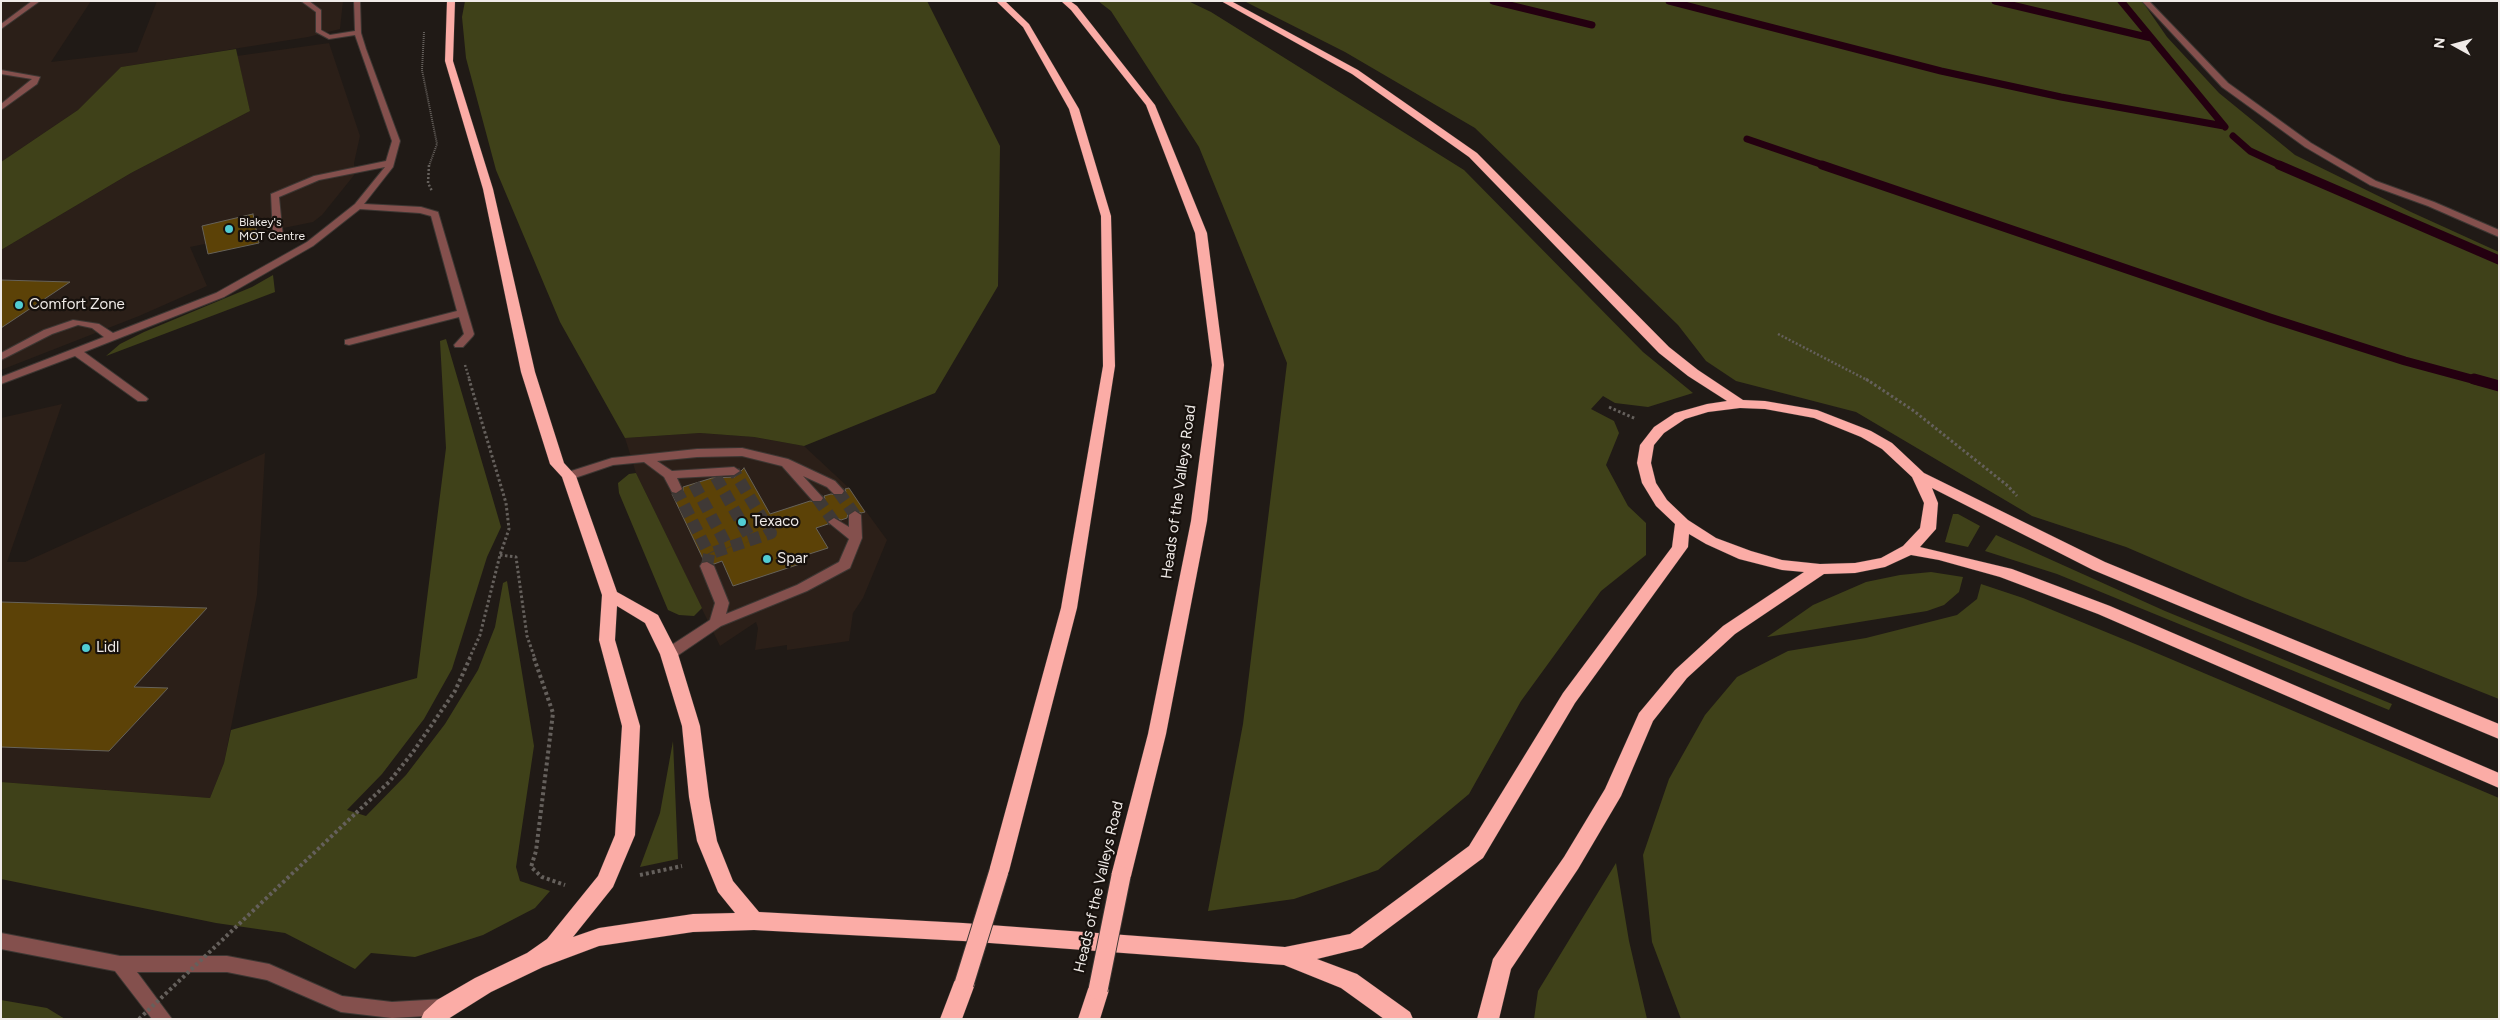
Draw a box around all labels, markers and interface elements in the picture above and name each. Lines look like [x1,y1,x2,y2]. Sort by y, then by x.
north arrow [2430,20,2480,70]
text: N [2431,37,2449,50]
place label: Blakey's MOT Centre [239,215,305,243]
marker: Blakey's MOT Centre [223,223,235,235]
place label: Comfort Zone [29,296,125,314]
marker: Comfort Zone [13,299,25,311]
street label: Heads of the Valleys Road [1158,404,1200,580]
place label: Texaco [752,513,799,531]
marker: Texaco [736,516,748,528]
place label: Spar [777,550,808,568]
marker: Spar [761,553,773,565]
place label: Lidl [96,639,119,657]
marker: Lidl [80,642,92,654]
street label: Heads of the Valleys Road [1070,799,1128,975]

